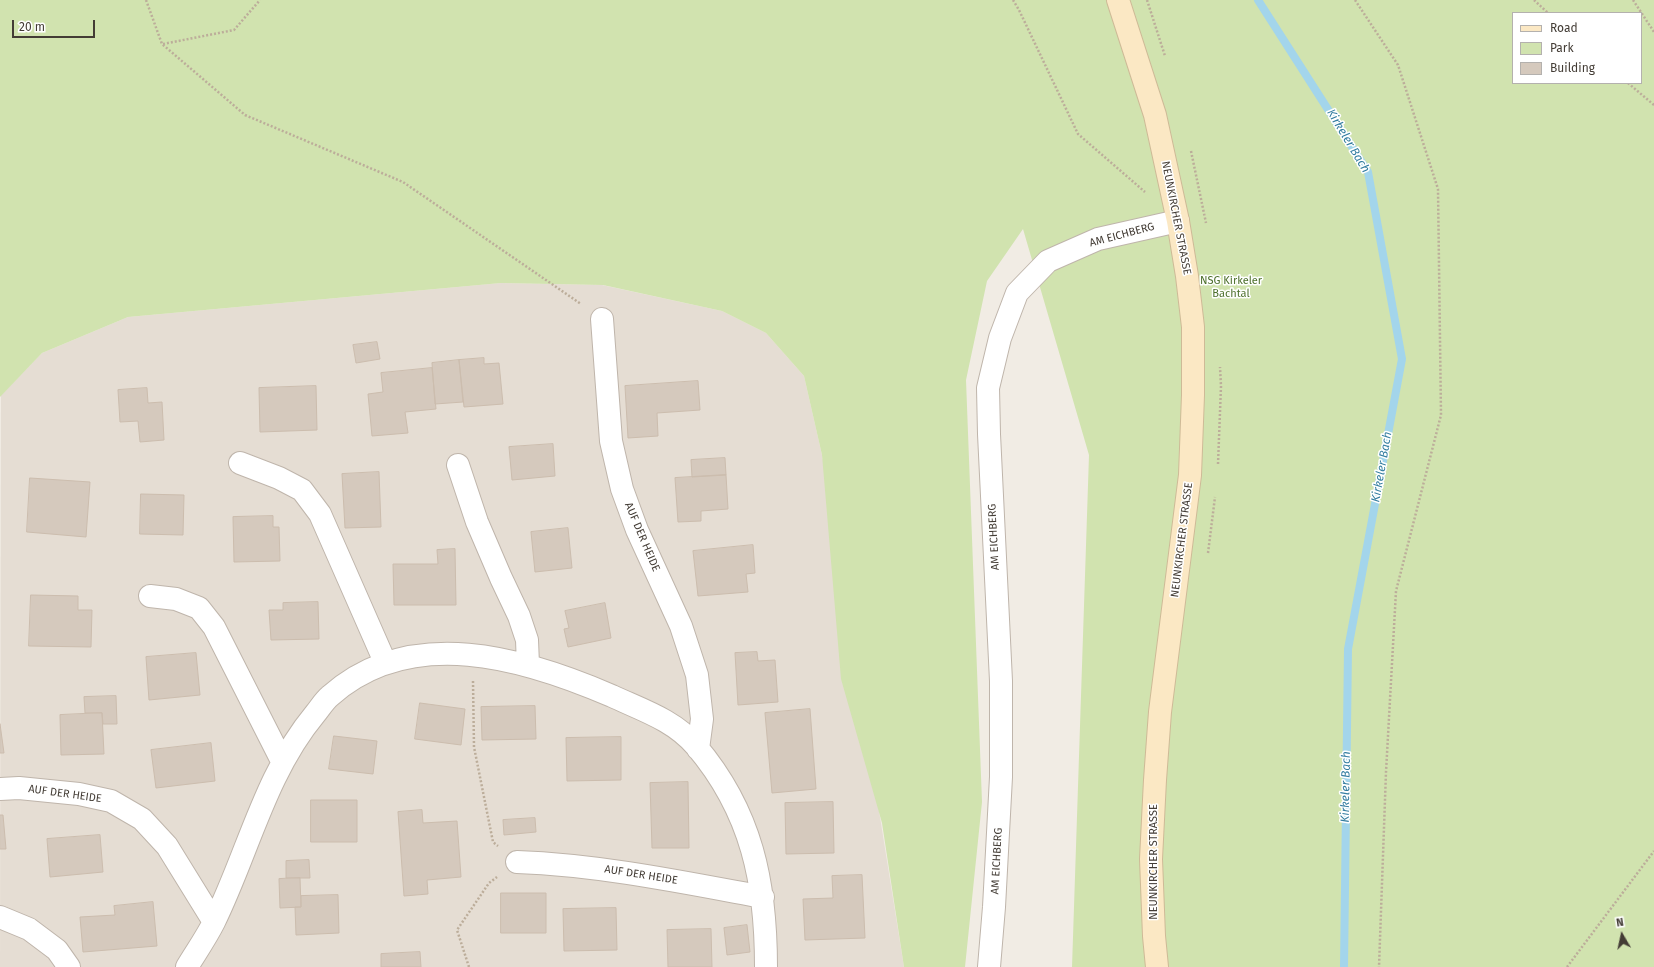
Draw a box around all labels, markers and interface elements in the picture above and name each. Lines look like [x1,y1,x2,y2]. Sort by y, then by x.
scale bar [14,12,97,38]
legend [1512,12,1642,84]
text: 20 m [19,20,45,34]
text: Road [1550,21,1578,35]
text: Park [1550,41,1574,55]
text: Building [1550,61,1595,75]
water label: Kirkeler Bach [1323,107,1373,175]
street label: NEUNKIRCHER STRASSE [1158,160,1194,276]
street label: AM EICHBERG [1088,220,1156,250]
park label: NSG Kirkeler Bachtal [1200,274,1262,300]
water label: Kirkeler Bach [1369,430,1395,504]
street label: NEUNKIRCHER STRASSE [1168,482,1196,598]
street label: AUF DER HEIDE [621,500,663,574]
street label: AM EICHBERG [986,503,1002,571]
water label: Kirkeler Bach [1338,751,1354,823]
street label: AUF DER HEIDE [27,782,103,806]
street label: NEUNKIRCHER STRASSE [1147,804,1161,920]
street label: AM EICHBERG [989,827,1005,895]
street label: AUF DER HEIDE [603,863,679,887]
north arrow [1602,915,1642,955]
text: N [1615,916,1625,930]

